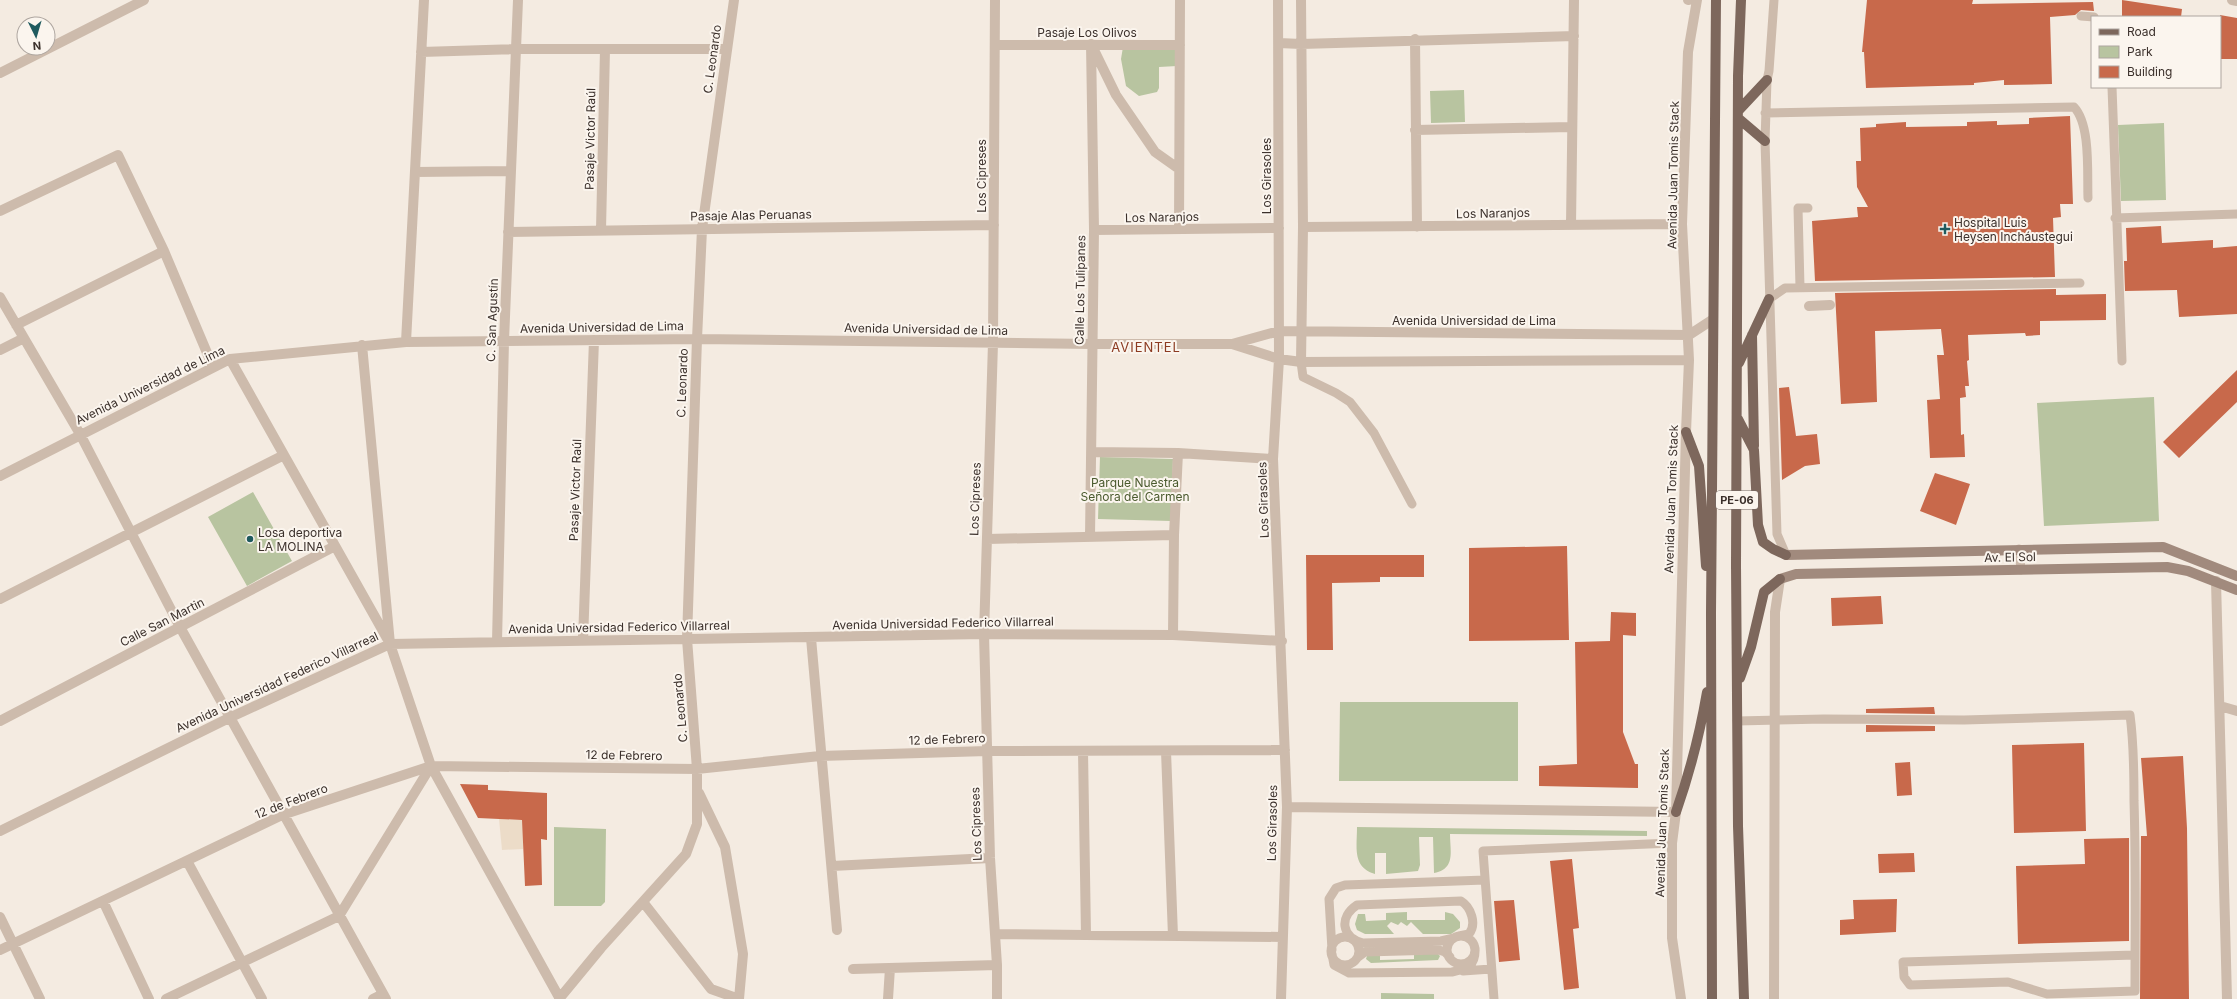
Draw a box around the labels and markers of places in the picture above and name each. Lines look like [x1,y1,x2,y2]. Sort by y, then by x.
place label: Hospital Luis Heysen Incháustegui [1954,215,2073,244]
marker: Hospital Luis Heysen Incháustegui [1939,223,1951,235]
place label: Losa deportiva LA MOLINA [258,525,342,554]
marker: Losa deportiva LA MOLINA [245,534,255,544]

